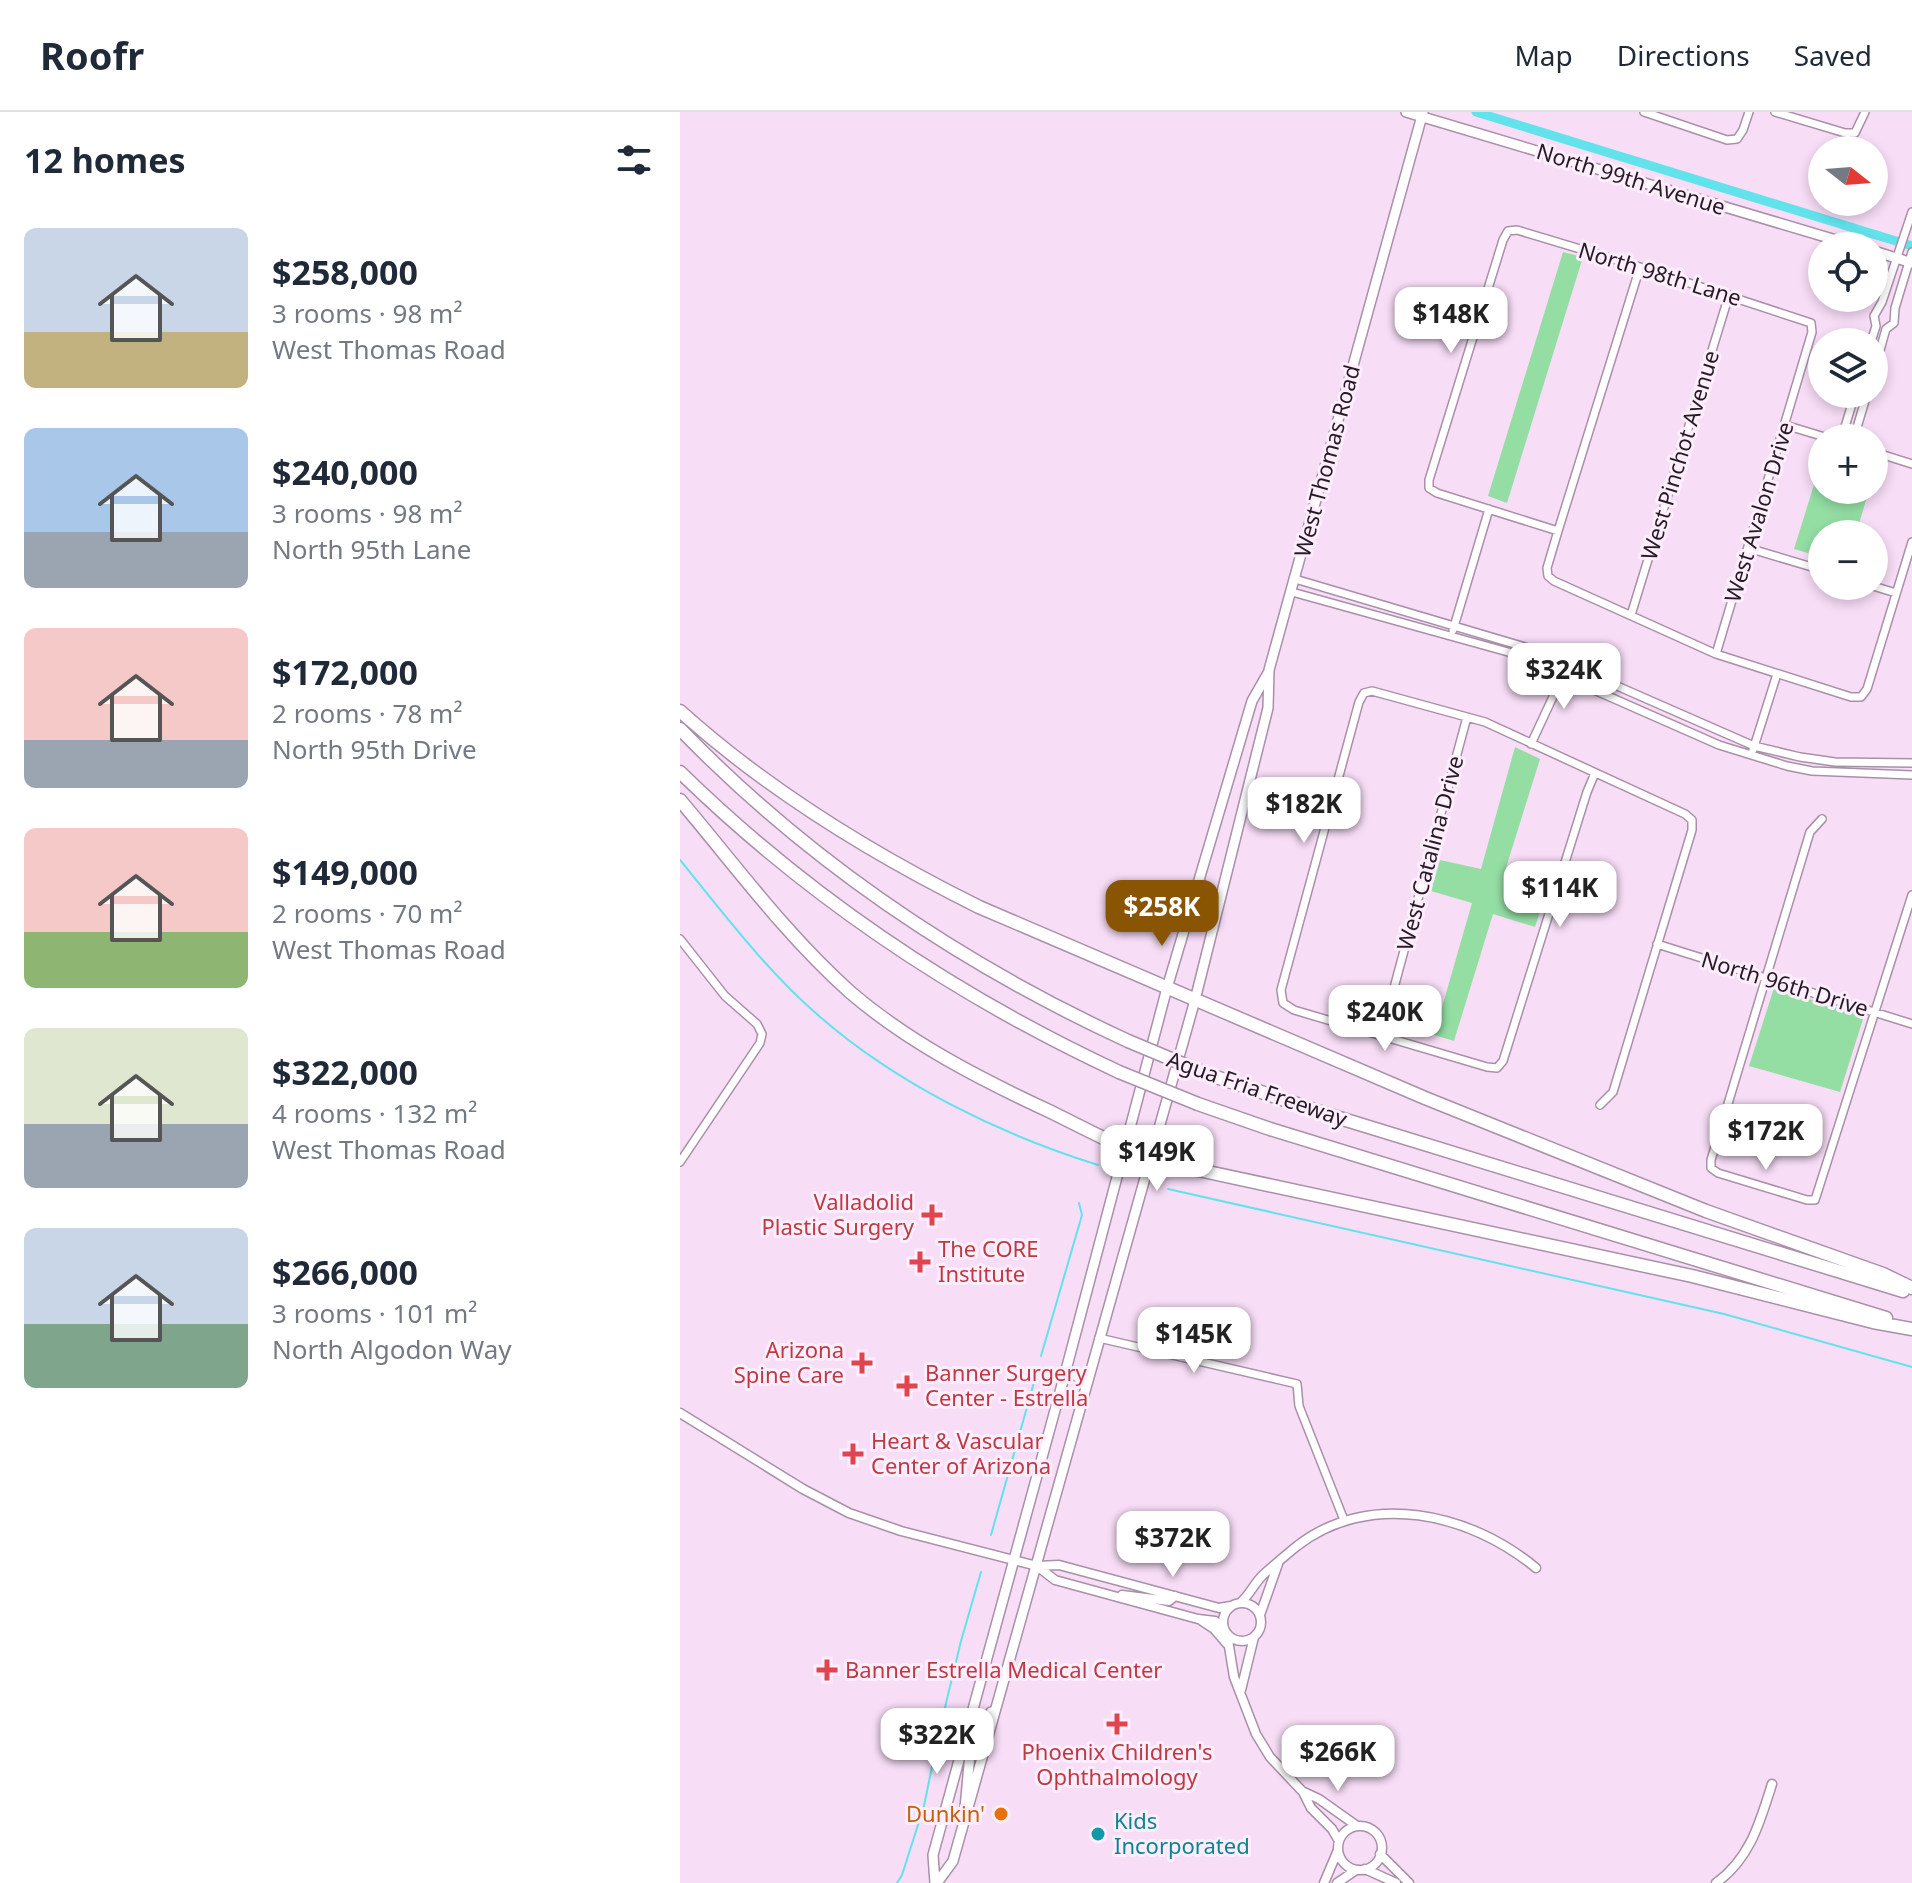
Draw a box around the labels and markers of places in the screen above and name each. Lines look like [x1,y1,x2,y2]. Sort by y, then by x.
pin: $148K [1395,287,1507,355]
pin: $324K [1508,643,1620,711]
pin: $182K [1248,777,1360,845]
pin: $114K [1504,861,1616,929]
pin: $258K [1106,880,1218,948]
pin: $240K [1329,985,1441,1053]
pin: $172K [1710,1104,1822,1172]
pin: $149K [1101,1125,1213,1193]
place label: Valladolid Plastic Surgery [761,1186,915,1241]
marker: Valladolid Plastic Surgery [921,1204,943,1226]
place label: The CORE Institute [938,1233,1039,1288]
marker: The CORE Institute [909,1251,931,1273]
pin: $145K [1138,1307,1250,1375]
place label: Arizona Spine Care [734,1334,844,1389]
marker: Arizona Spine Care [851,1352,873,1374]
place label: Banner Surgery Center - Estrella [925,1357,1088,1412]
marker: Banner Surgery Center - Estrella [896,1375,918,1397]
place label: Heart & Vascular Center of Arizona [871,1425,1051,1480]
marker: Heart & Vascular Center of Arizona [842,1443,864,1465]
pin: $372K [1117,1511,1229,1579]
place label: Banner Estrella Medical Center [845,1654,1162,1684]
marker: Banner Estrella Medical Center [816,1659,838,1681]
pin: $322K [881,1708,993,1776]
marker: Phoenix Children's Ophthalmology [1106,1713,1128,1735]
pin: $266K [1282,1725,1394,1793]
place label: Phoenix Children's Ophthalmology [1022,1736,1212,1791]
place label: Dunkin' [906,1798,985,1828]
marker: Dunkin' [992,1805,1010,1823]
place label: Kids Incorporated [1114,1805,1250,1860]
marker: Kids Incorporated [1089,1825,1107,1843]

